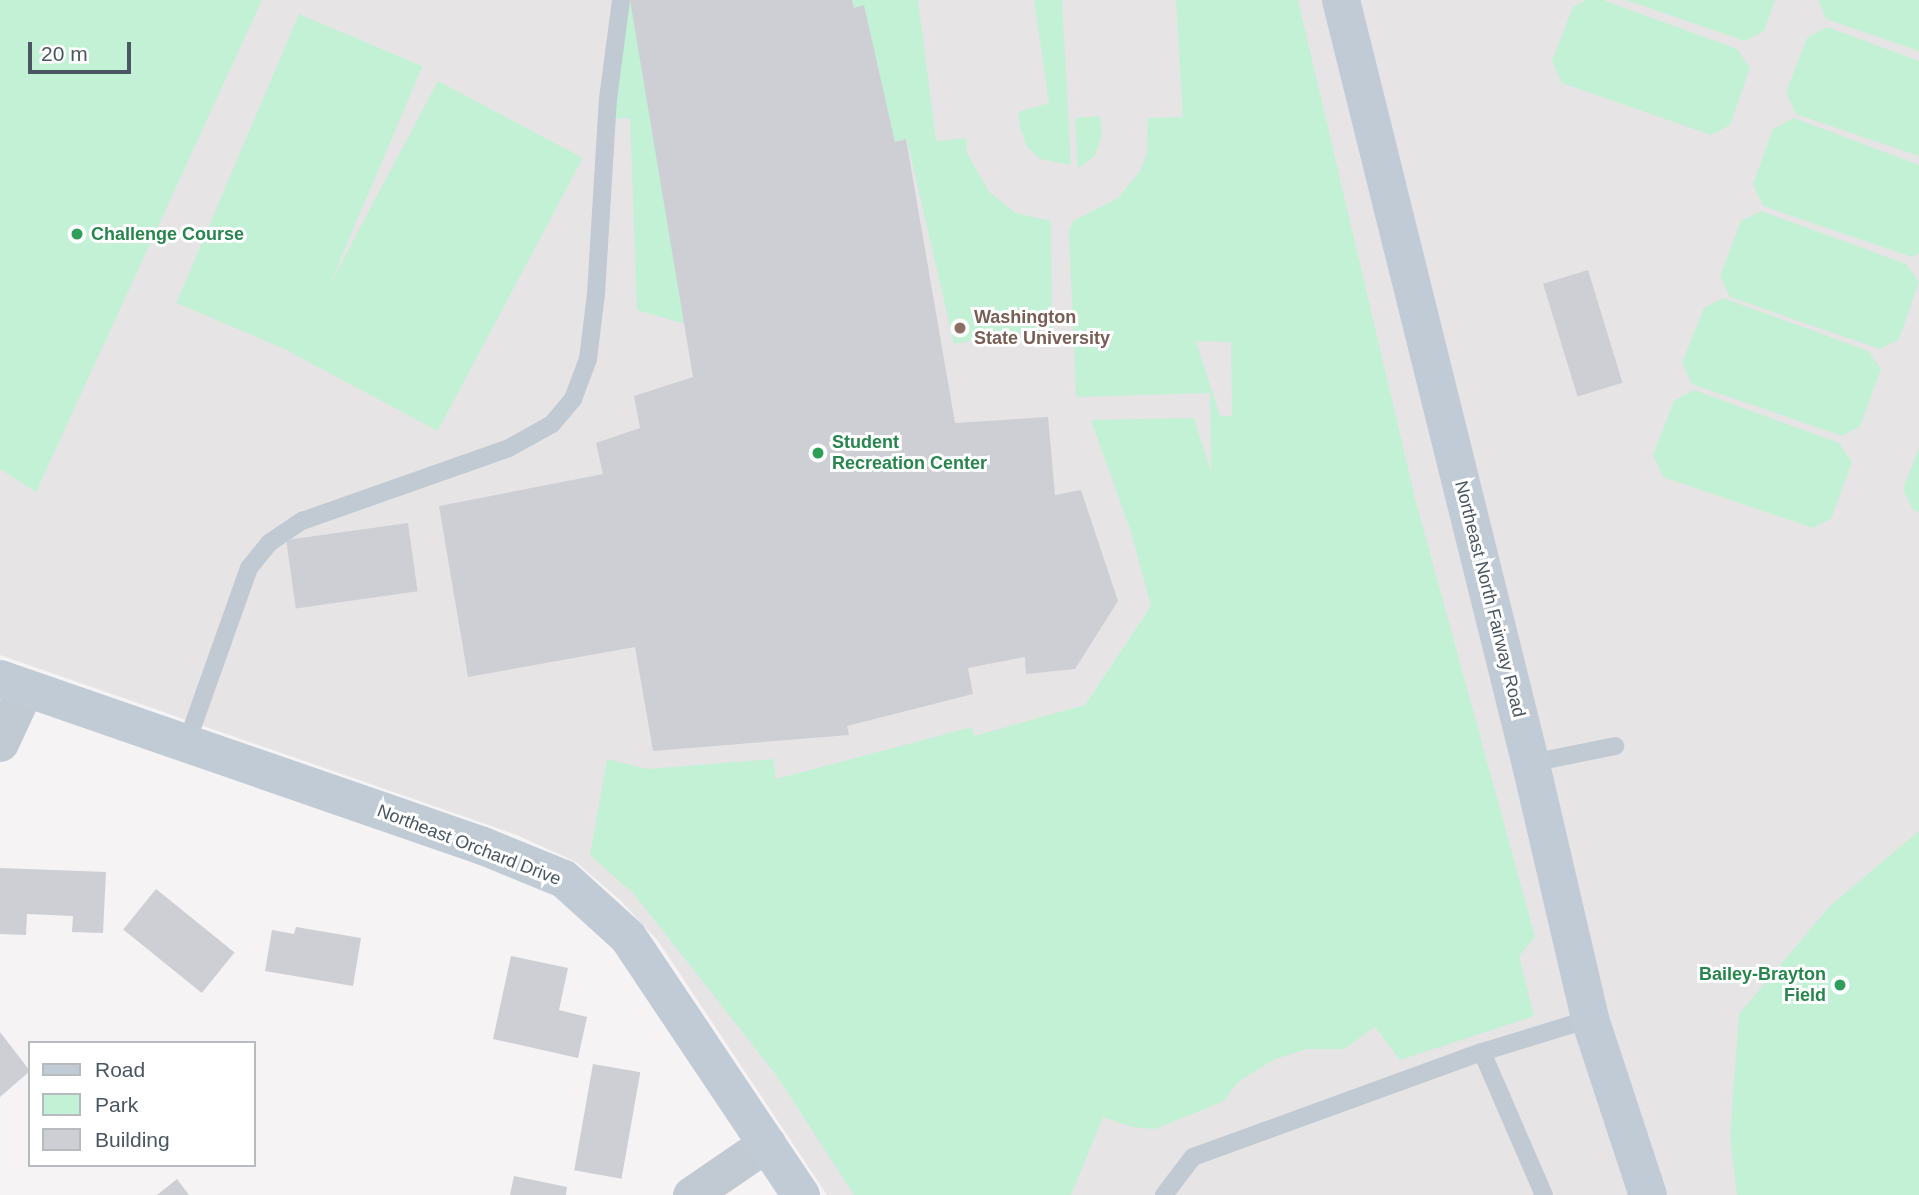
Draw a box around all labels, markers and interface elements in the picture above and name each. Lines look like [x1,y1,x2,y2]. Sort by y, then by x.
scale bar [32,28,135,72]
text: 20 m [41,42,88,65]
place label: Challenge Course [91,223,244,245]
marker: Challenge Course [69,226,85,242]
place label: Washington State University [974,307,1110,350]
marker: Washington State University [952,320,968,336]
place label: Student Recreation Center [832,432,987,474]
marker: Student Recreation Center [810,445,826,461]
street label: Northeast North Fairway Road [1450,478,1530,720]
street label: Northeast Orchard Drive [374,800,564,890]
place label: Bailey-Brayton Field [1699,964,1826,1006]
marker: Bailey-Brayton Field [1832,977,1848,993]
legend [28,1041,256,1167]
text: Road [95,1058,145,1081]
text: Park [95,1093,138,1116]
text: Building [95,1128,170,1151]

